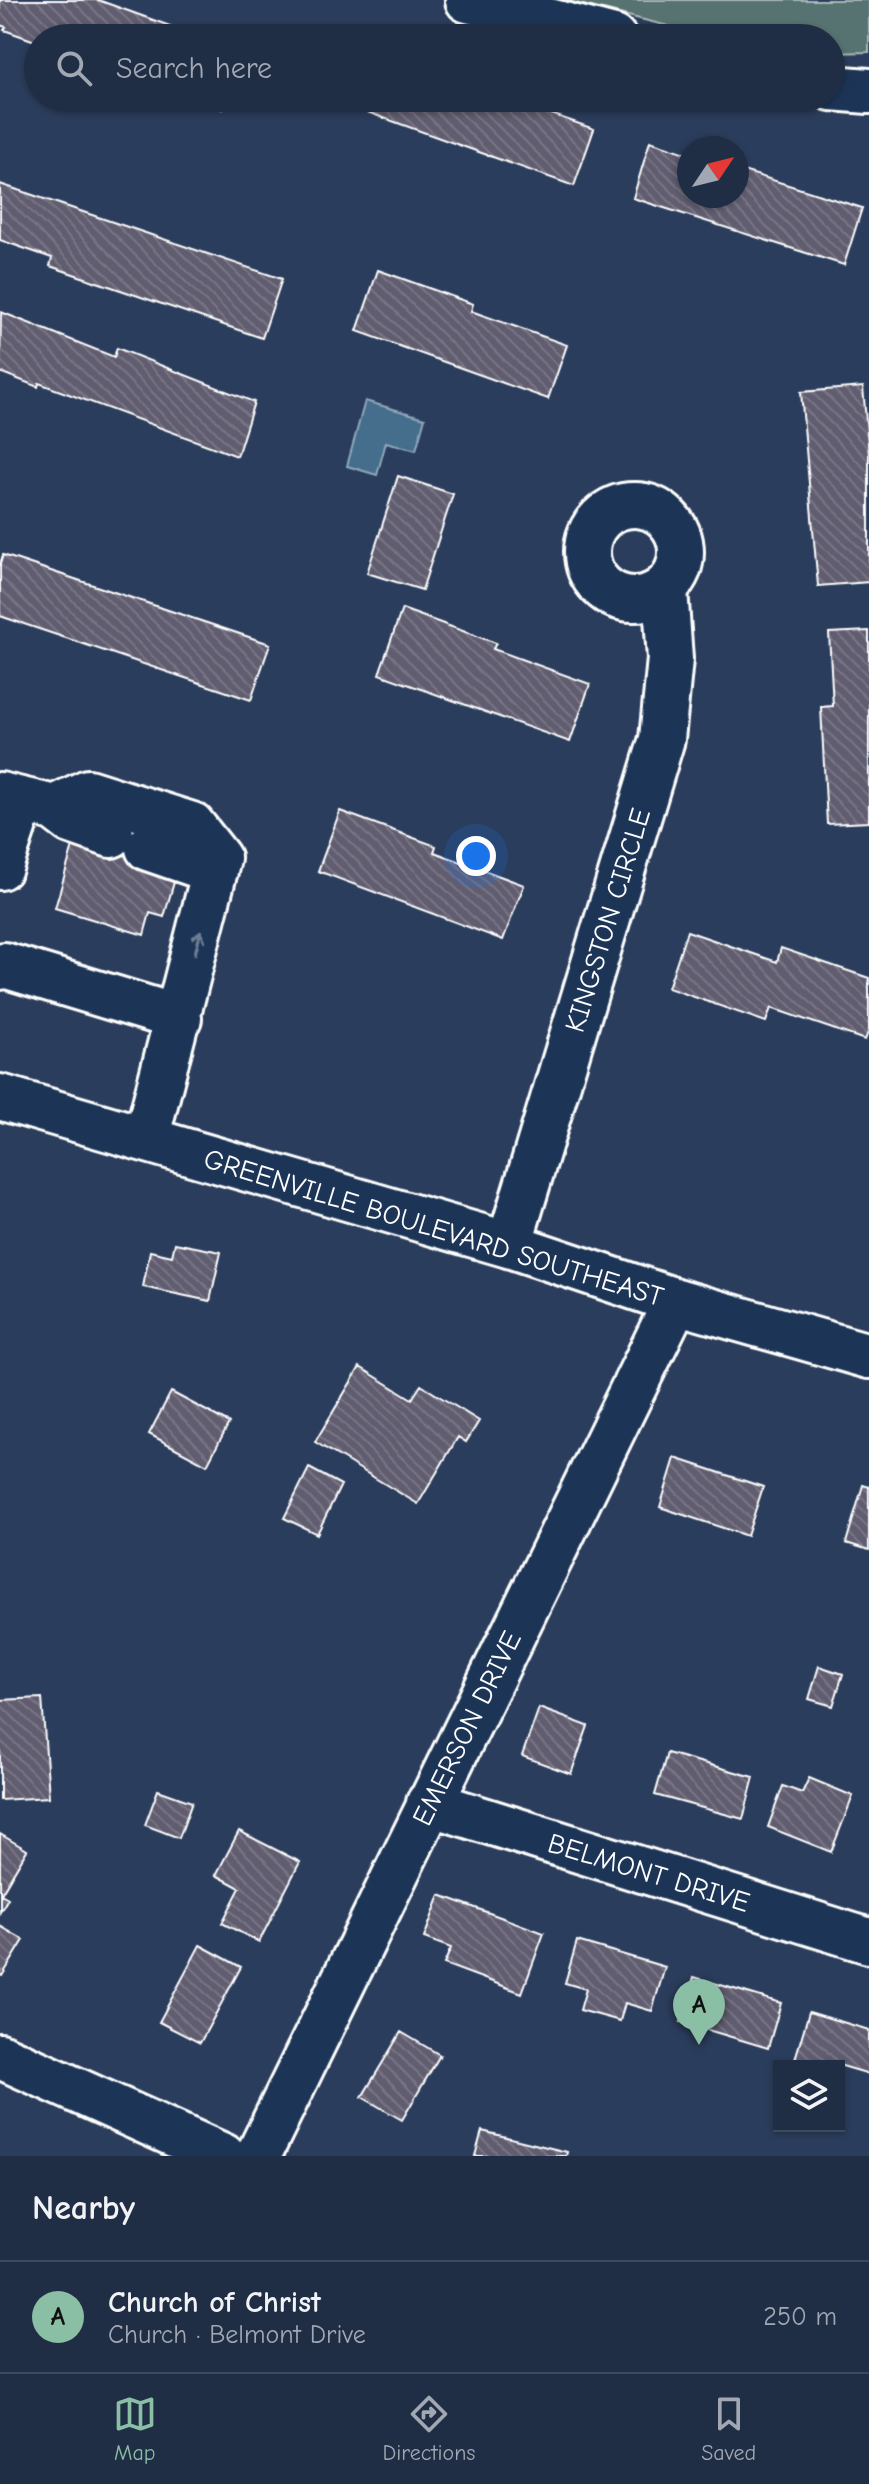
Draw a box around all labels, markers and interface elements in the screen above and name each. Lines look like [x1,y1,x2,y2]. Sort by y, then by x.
search box [24,24,845,112]
icon: search [52,46,96,90]
text: Search here [116,51,272,86]
north arrow [677,136,749,208]
street label: KINGSTON CIRCLE [559,805,657,1036]
your location [456,836,496,876]
one-way arrow [191,930,206,956]
street label: GREENVILLE BOULEVARD SOUTHEAST [200,1143,668,1313]
street label: EMERSON DRIVE [406,1626,528,1831]
street label: BELMONT DRIVE [544,1827,753,1919]
pin: A [673,1979,725,2045]
map controls [773,2060,845,2132]
button: layers [773,2060,845,2132]
text: Nearby [32,2188,135,2228]
text: Church of Christ [108,2285,321,2320]
text: A [51,2302,65,2332]
text: 250 m [763,2302,837,2332]
text: Church · Belmont Drive [108,2320,366,2350]
tab: Map [113,2392,157,2466]
tab: Directions [383,2392,476,2466]
tab: Saved [701,2392,756,2466]

